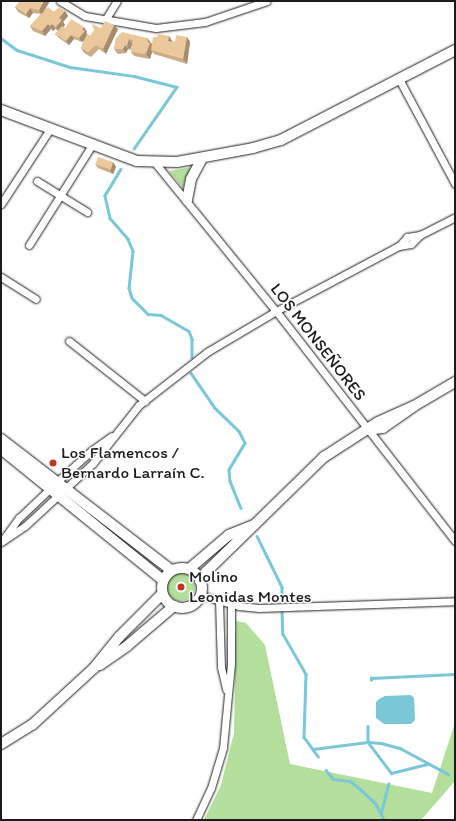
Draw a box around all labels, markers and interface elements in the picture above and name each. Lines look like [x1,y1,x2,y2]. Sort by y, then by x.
street label: LOS MONSEÑORES [266,279,370,405]
place label: Los Flamencos / Bernardo Larraín C. [61,443,205,483]
marker: Los Flamencos / Bernardo Larraín C. [48,458,58,468]
place label: Molino Leonidas Montes [189,567,311,607]
marker: Molino Leonidas Montes [176,582,186,592]

